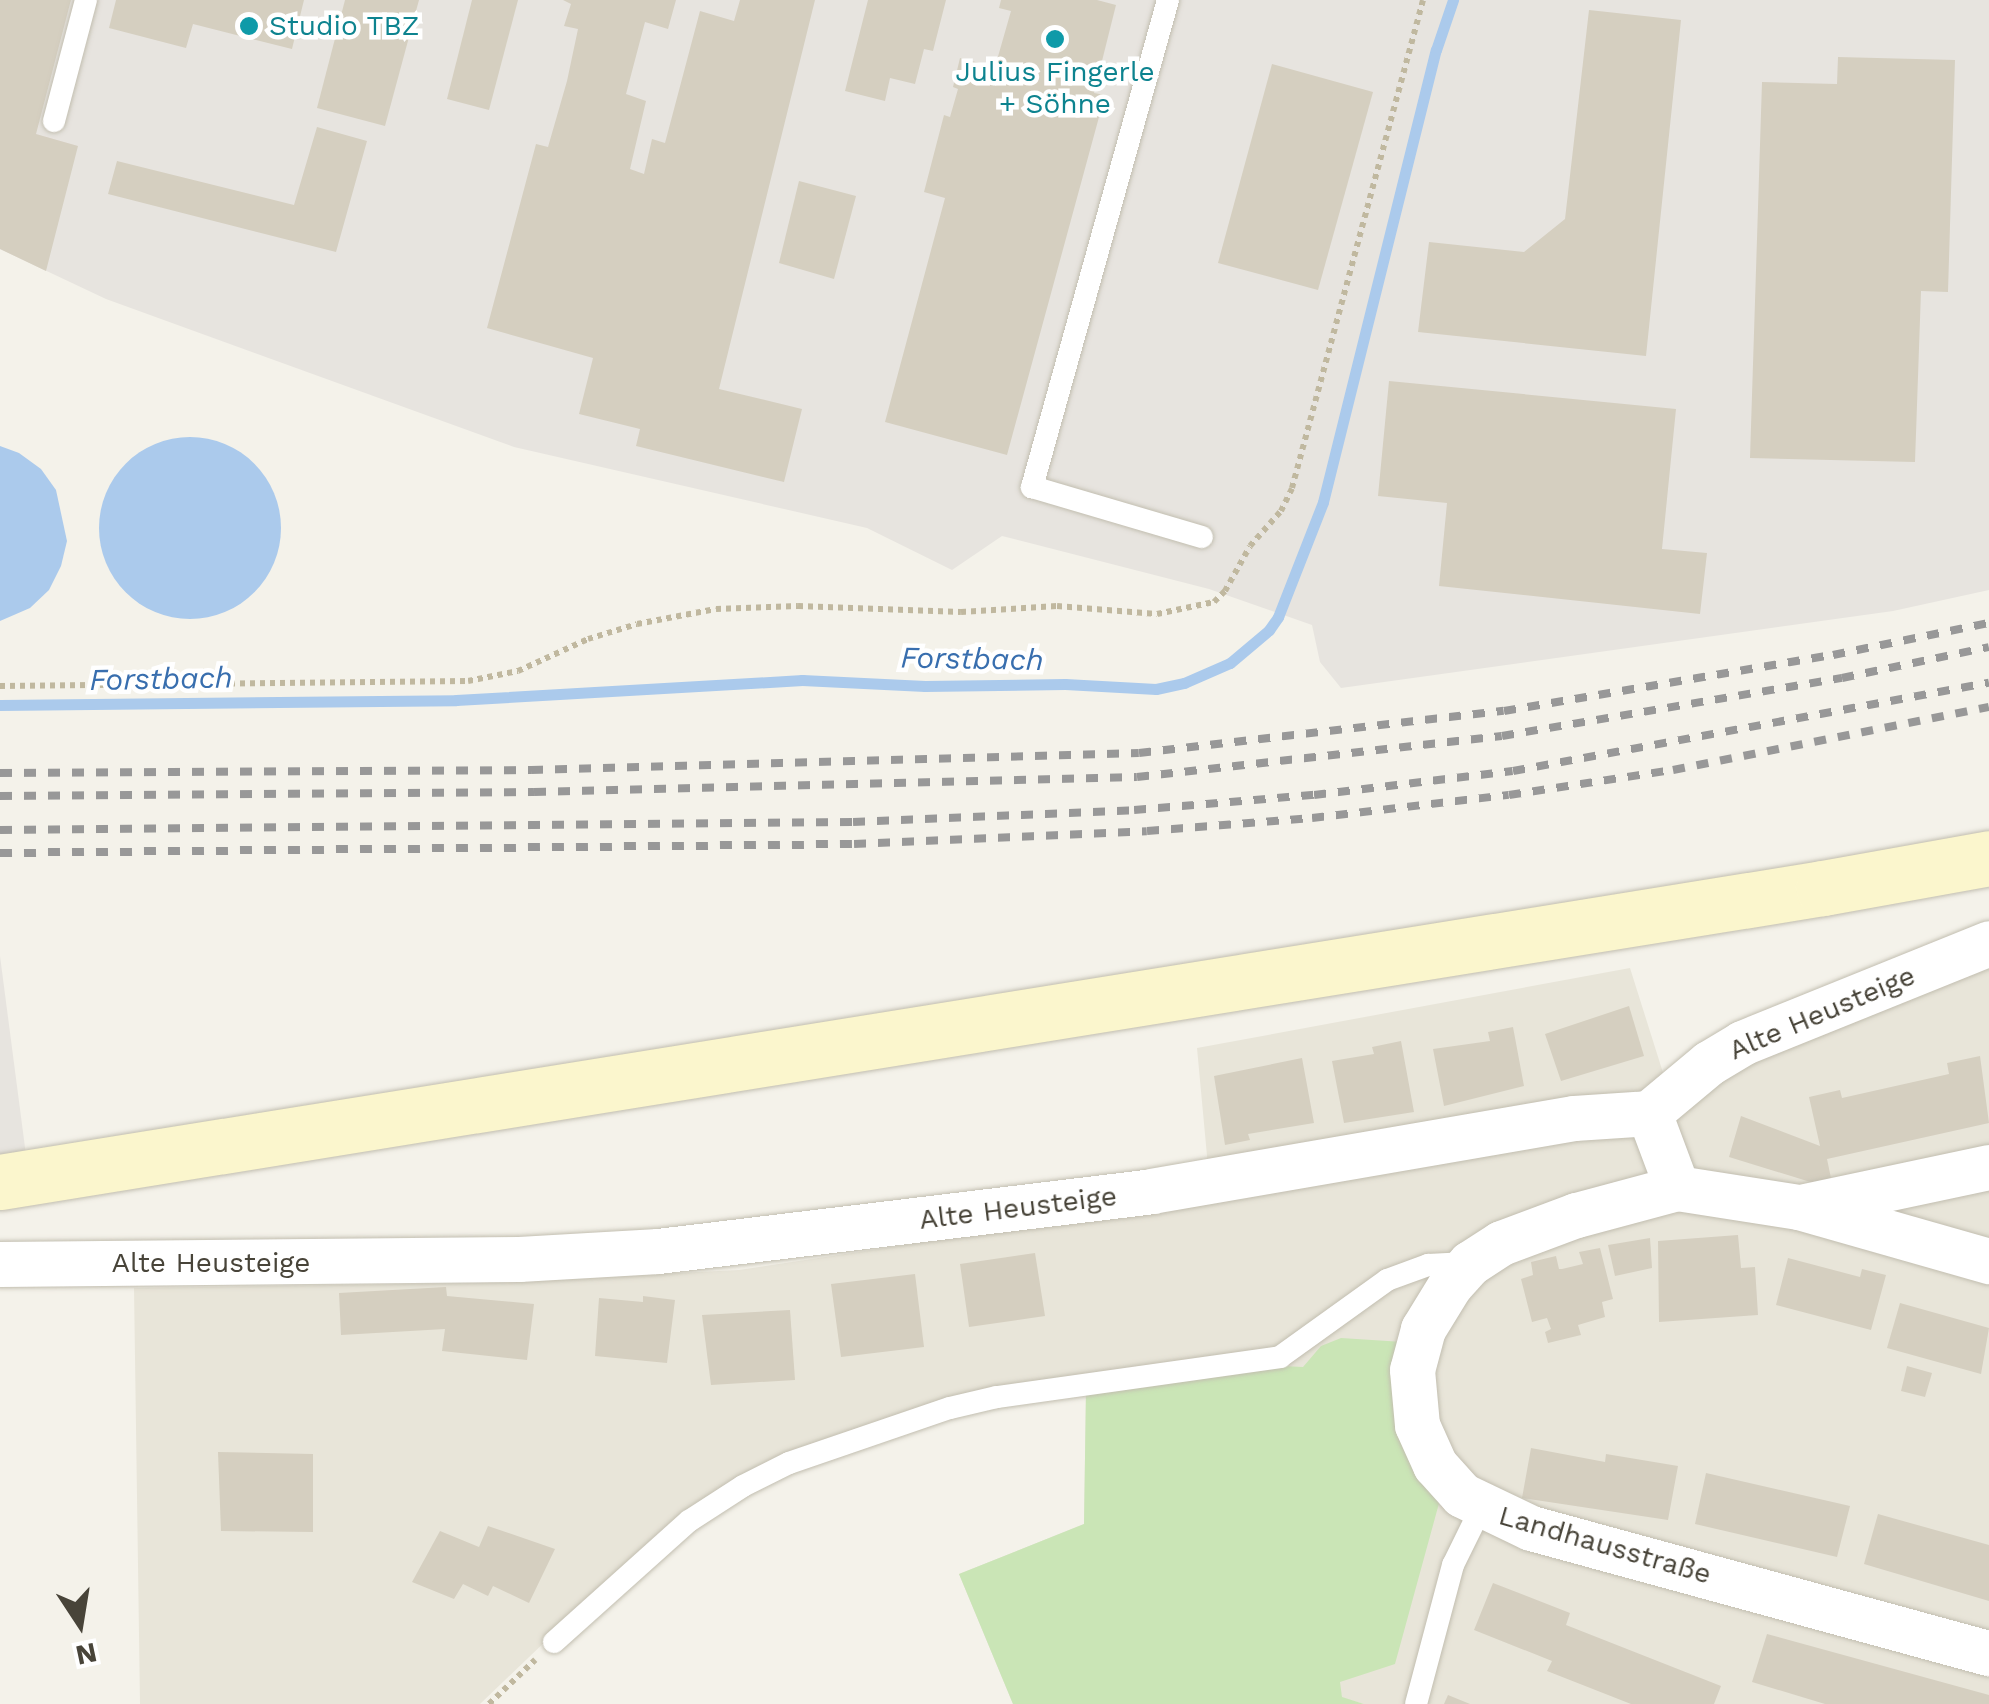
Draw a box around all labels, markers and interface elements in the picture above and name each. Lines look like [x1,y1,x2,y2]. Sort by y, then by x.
place label: Studio TBZ [269,9,420,43]
marker: Studio TBZ [238,15,260,37]
marker: Julius Fingerle + Söhne [1044,28,1066,50]
place label: Julius Fingerle + Söhne [955,55,1155,121]
water label: Forstbach [900,640,1044,678]
water label: Forstbach [89,660,233,698]
street label: Alte Heusteige [1724,959,1920,1067]
street label: Alte Heusteige [917,1179,1119,1237]
street label: Alte Heusteige [112,1246,310,1280]
street label: Landhausstraße [1495,1499,1715,1591]
north arrow [30,1574,130,1674]
text: N [73,1636,100,1672]

